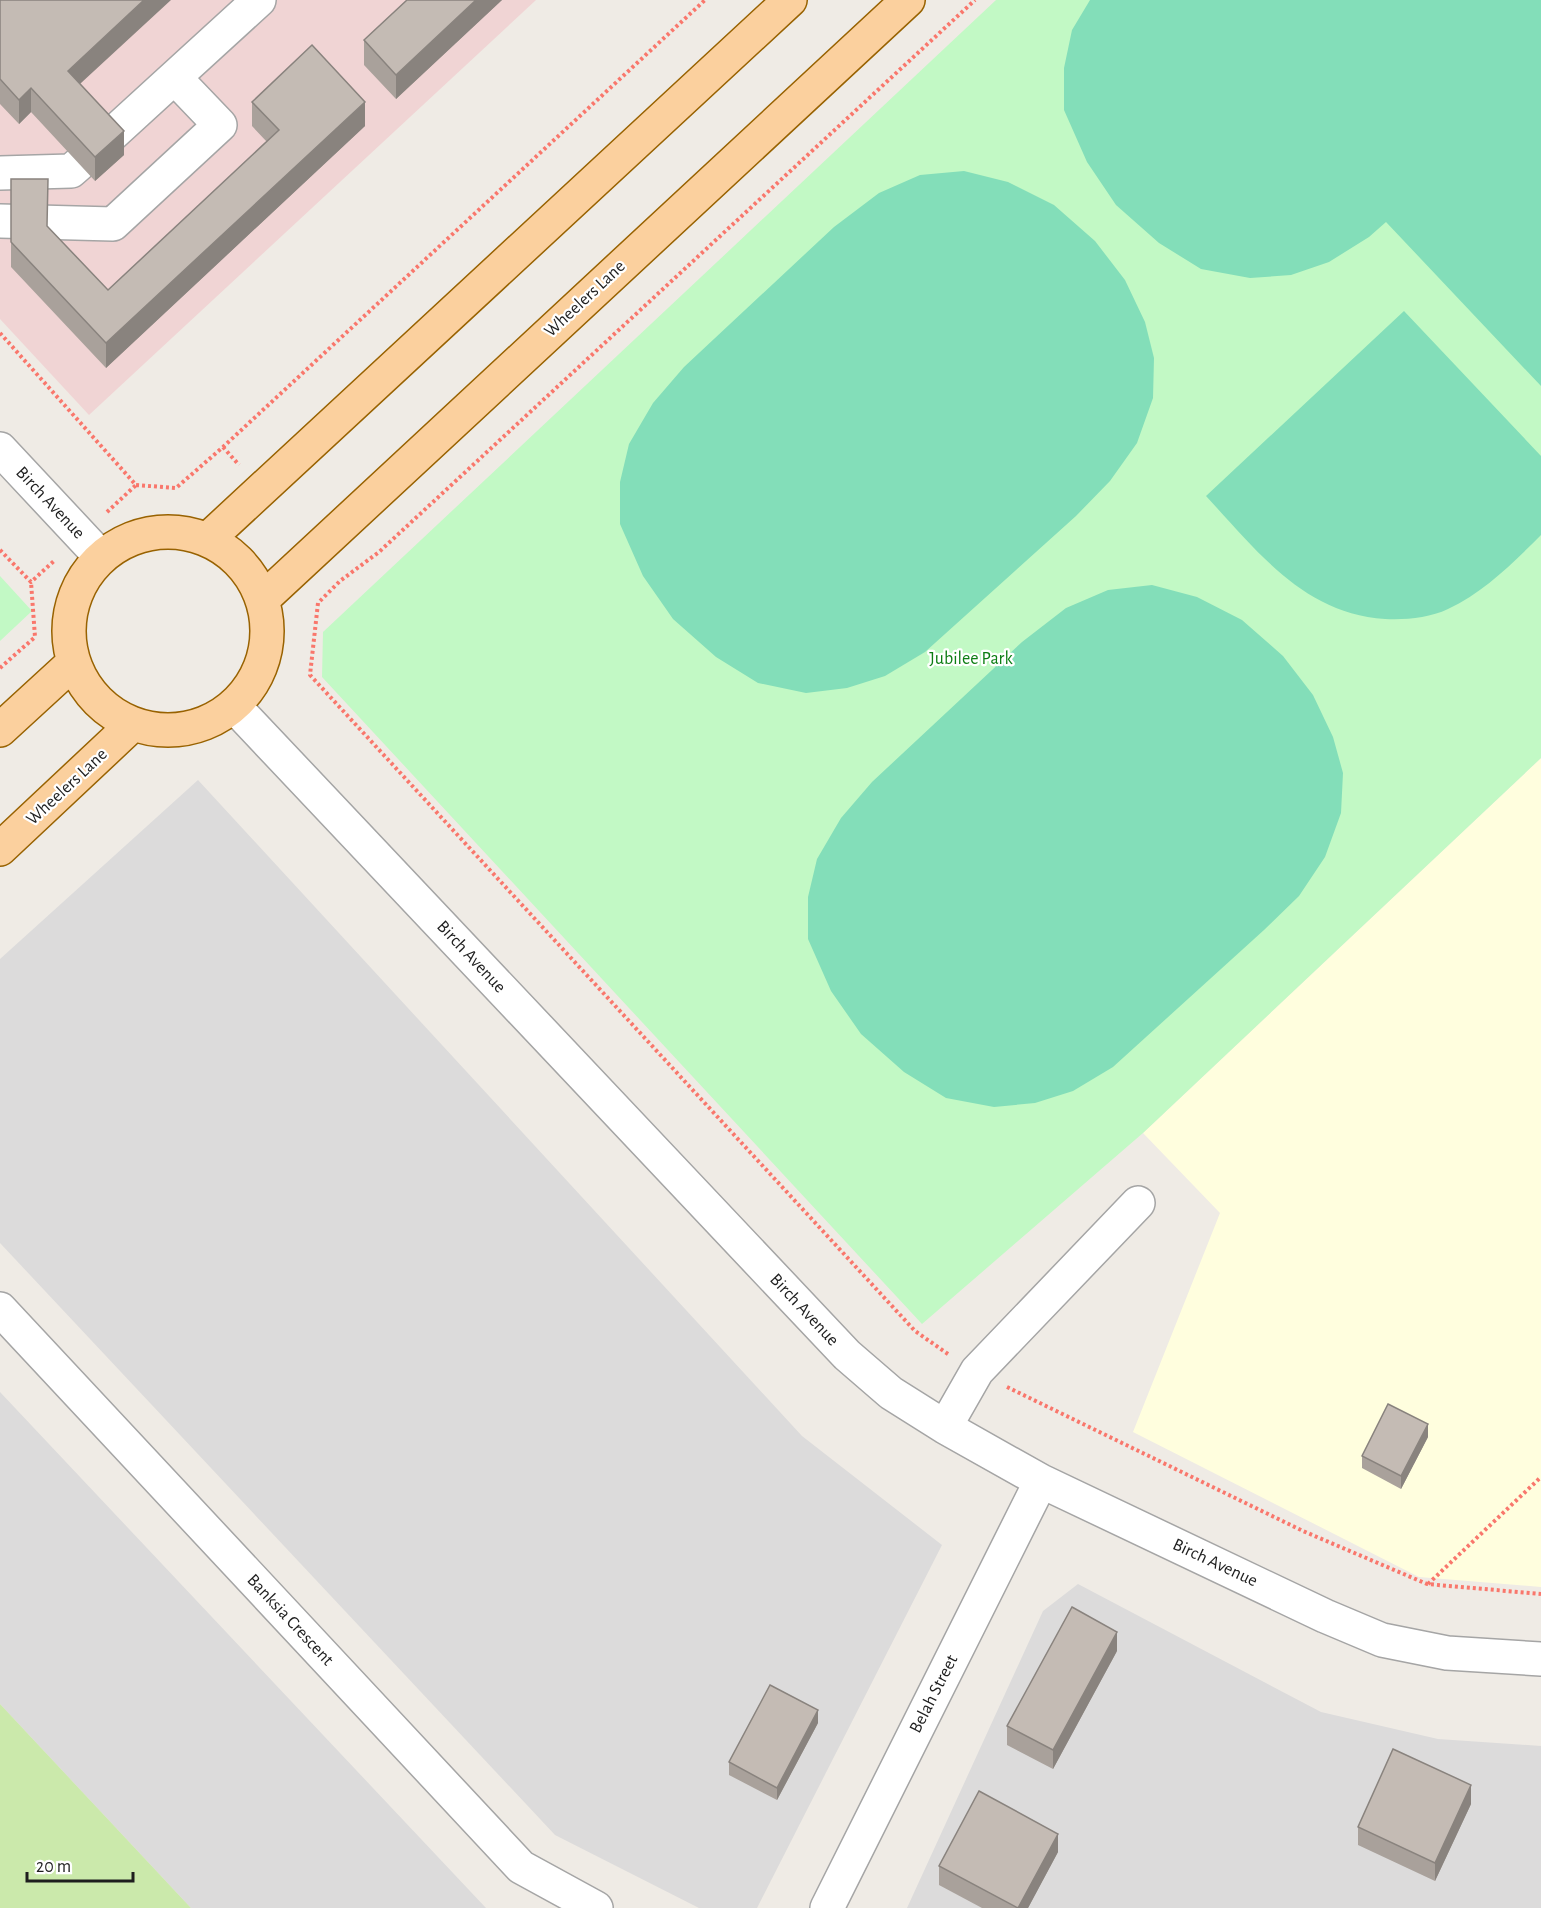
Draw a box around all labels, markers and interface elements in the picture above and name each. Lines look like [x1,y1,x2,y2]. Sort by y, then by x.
street label: Wheelers Lane [541,257,629,341]
street label: Birch Avenue [12,463,88,543]
park label: Jubilee Park [929,650,1013,668]
street label: Wheelers Lane [23,745,111,829]
street label: Birch Avenue [433,917,509,997]
street label: Birch Avenue [766,1270,842,1350]
street label: Birch Avenue [1170,1535,1260,1591]
street label: Banksia Crescent [243,1571,337,1669]
street label: Belah Street [907,1652,961,1736]
scale bar [27,1845,134,1883]
text: 20 m [36,1858,71,1876]

